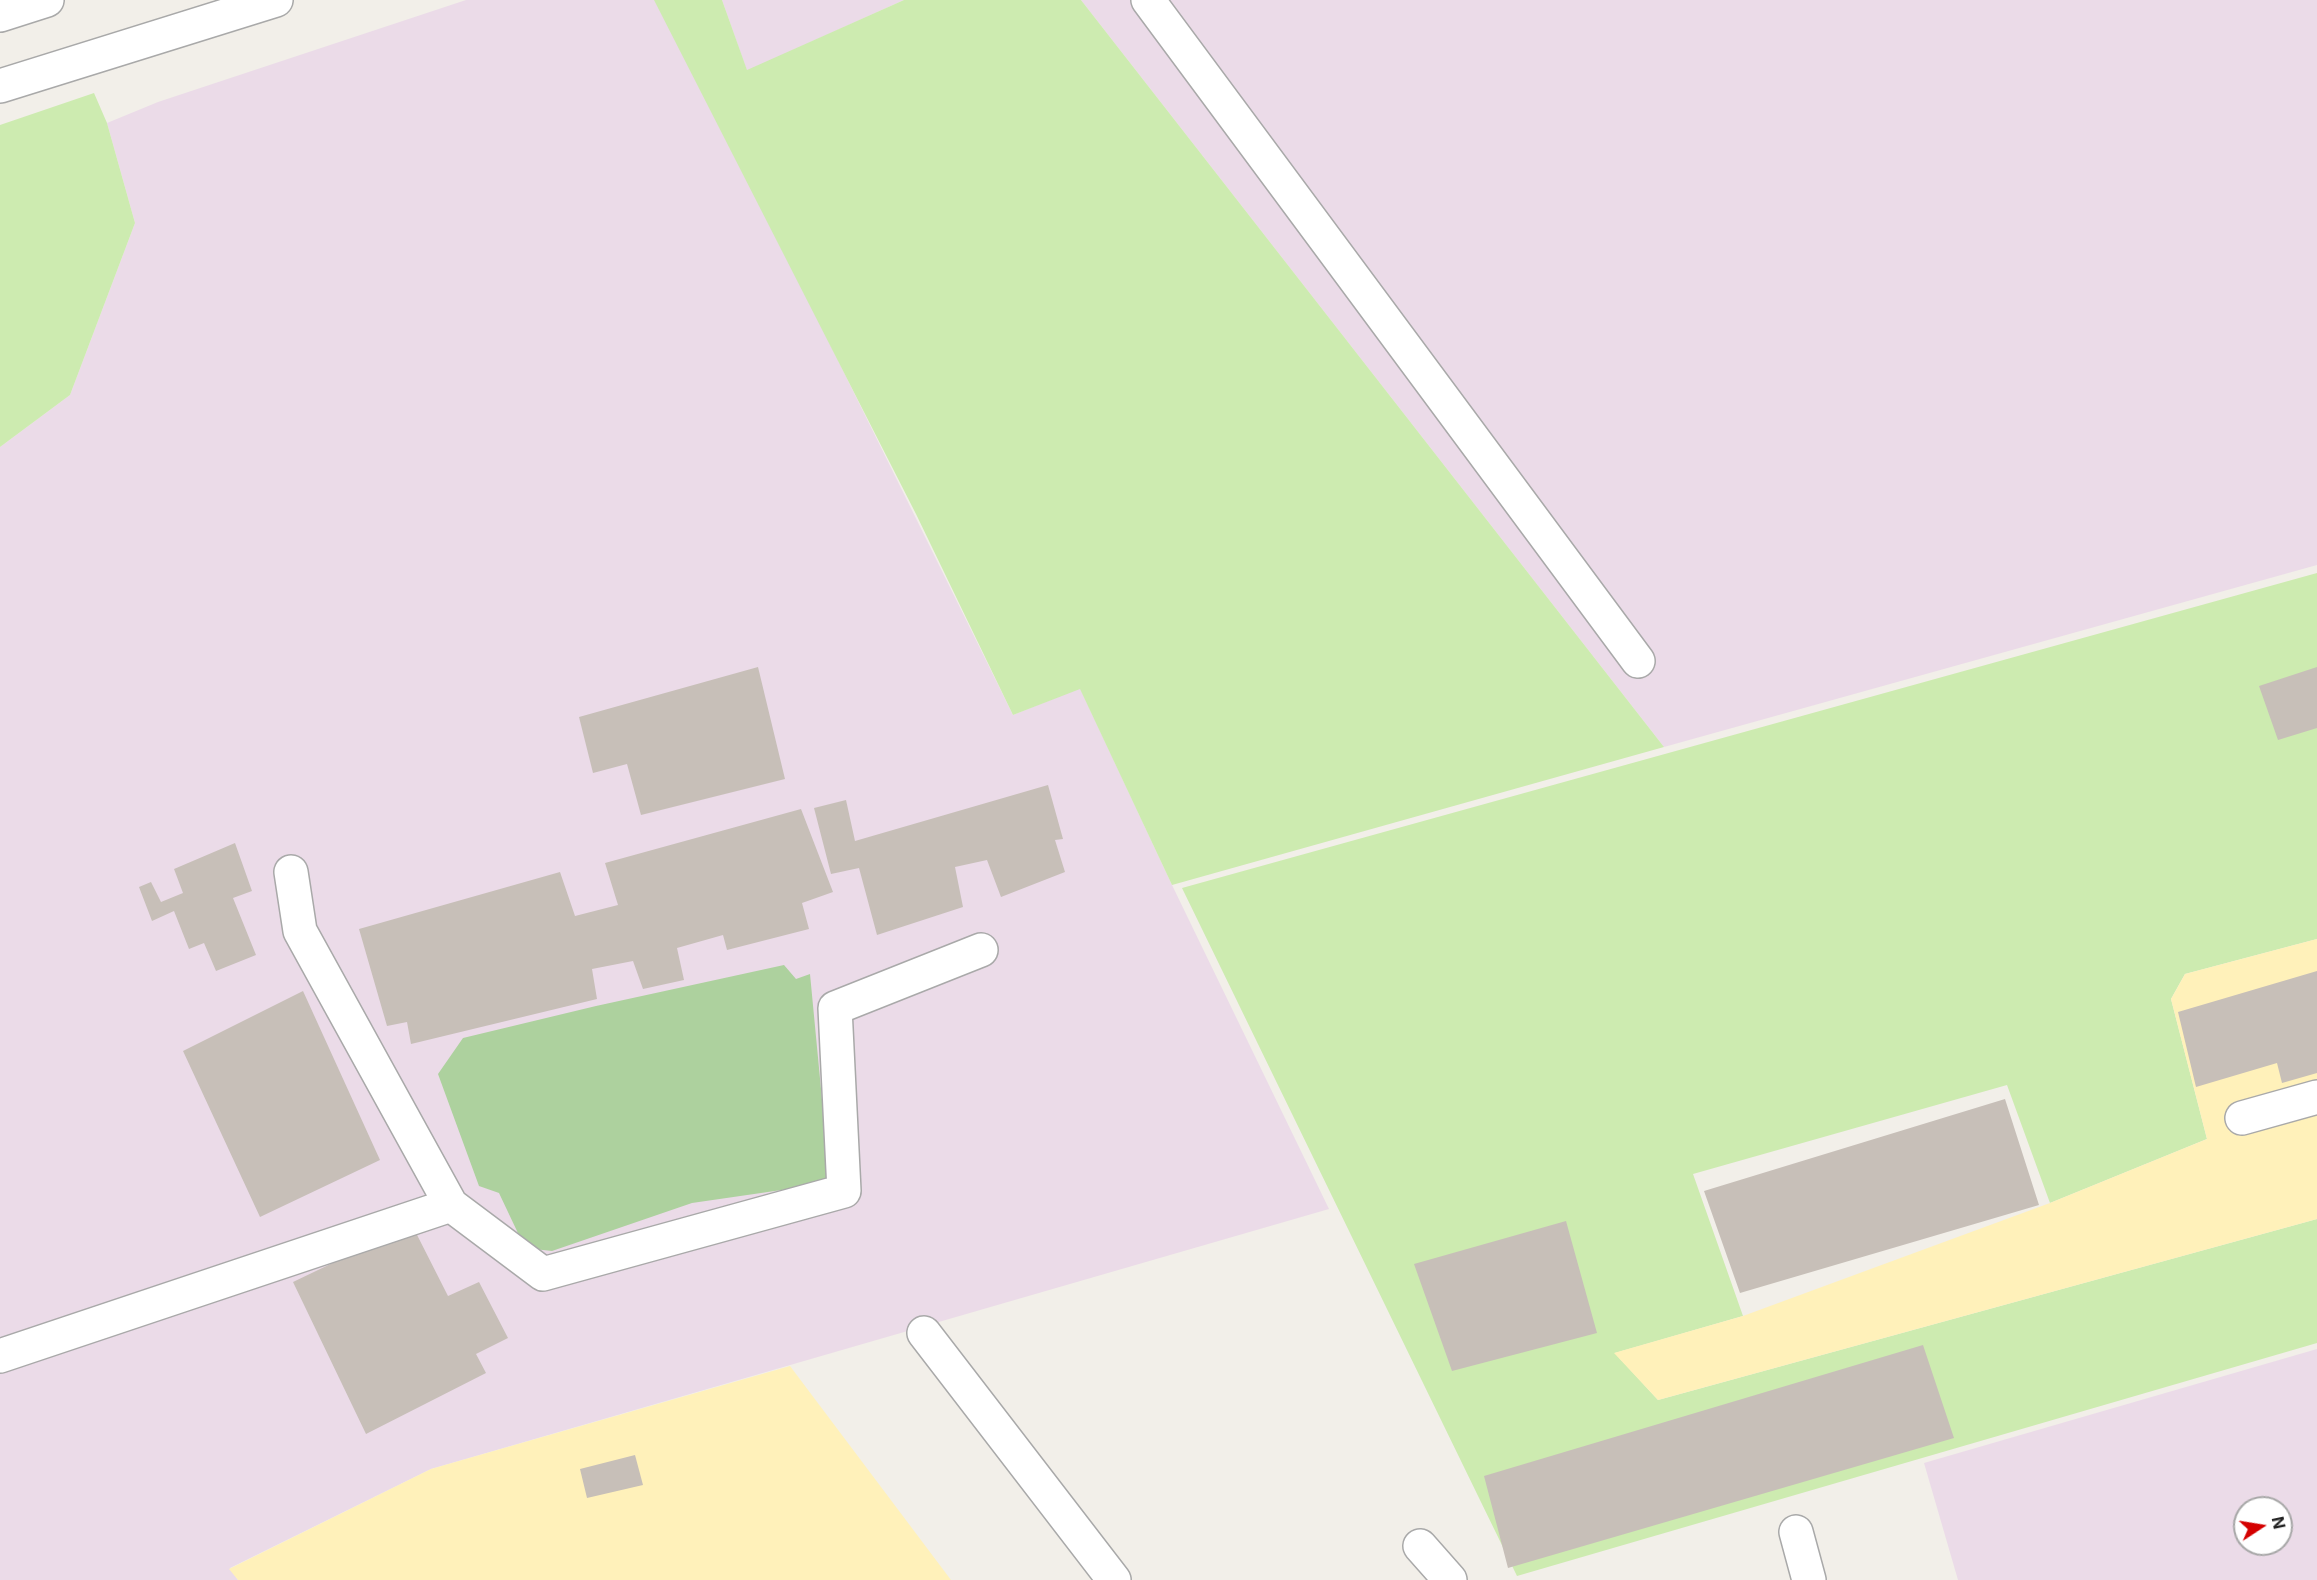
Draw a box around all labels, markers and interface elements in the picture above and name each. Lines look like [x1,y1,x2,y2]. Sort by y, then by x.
north arrow [2233,1496,2293,1556]
text: N [2268,1515,2290,1531]

